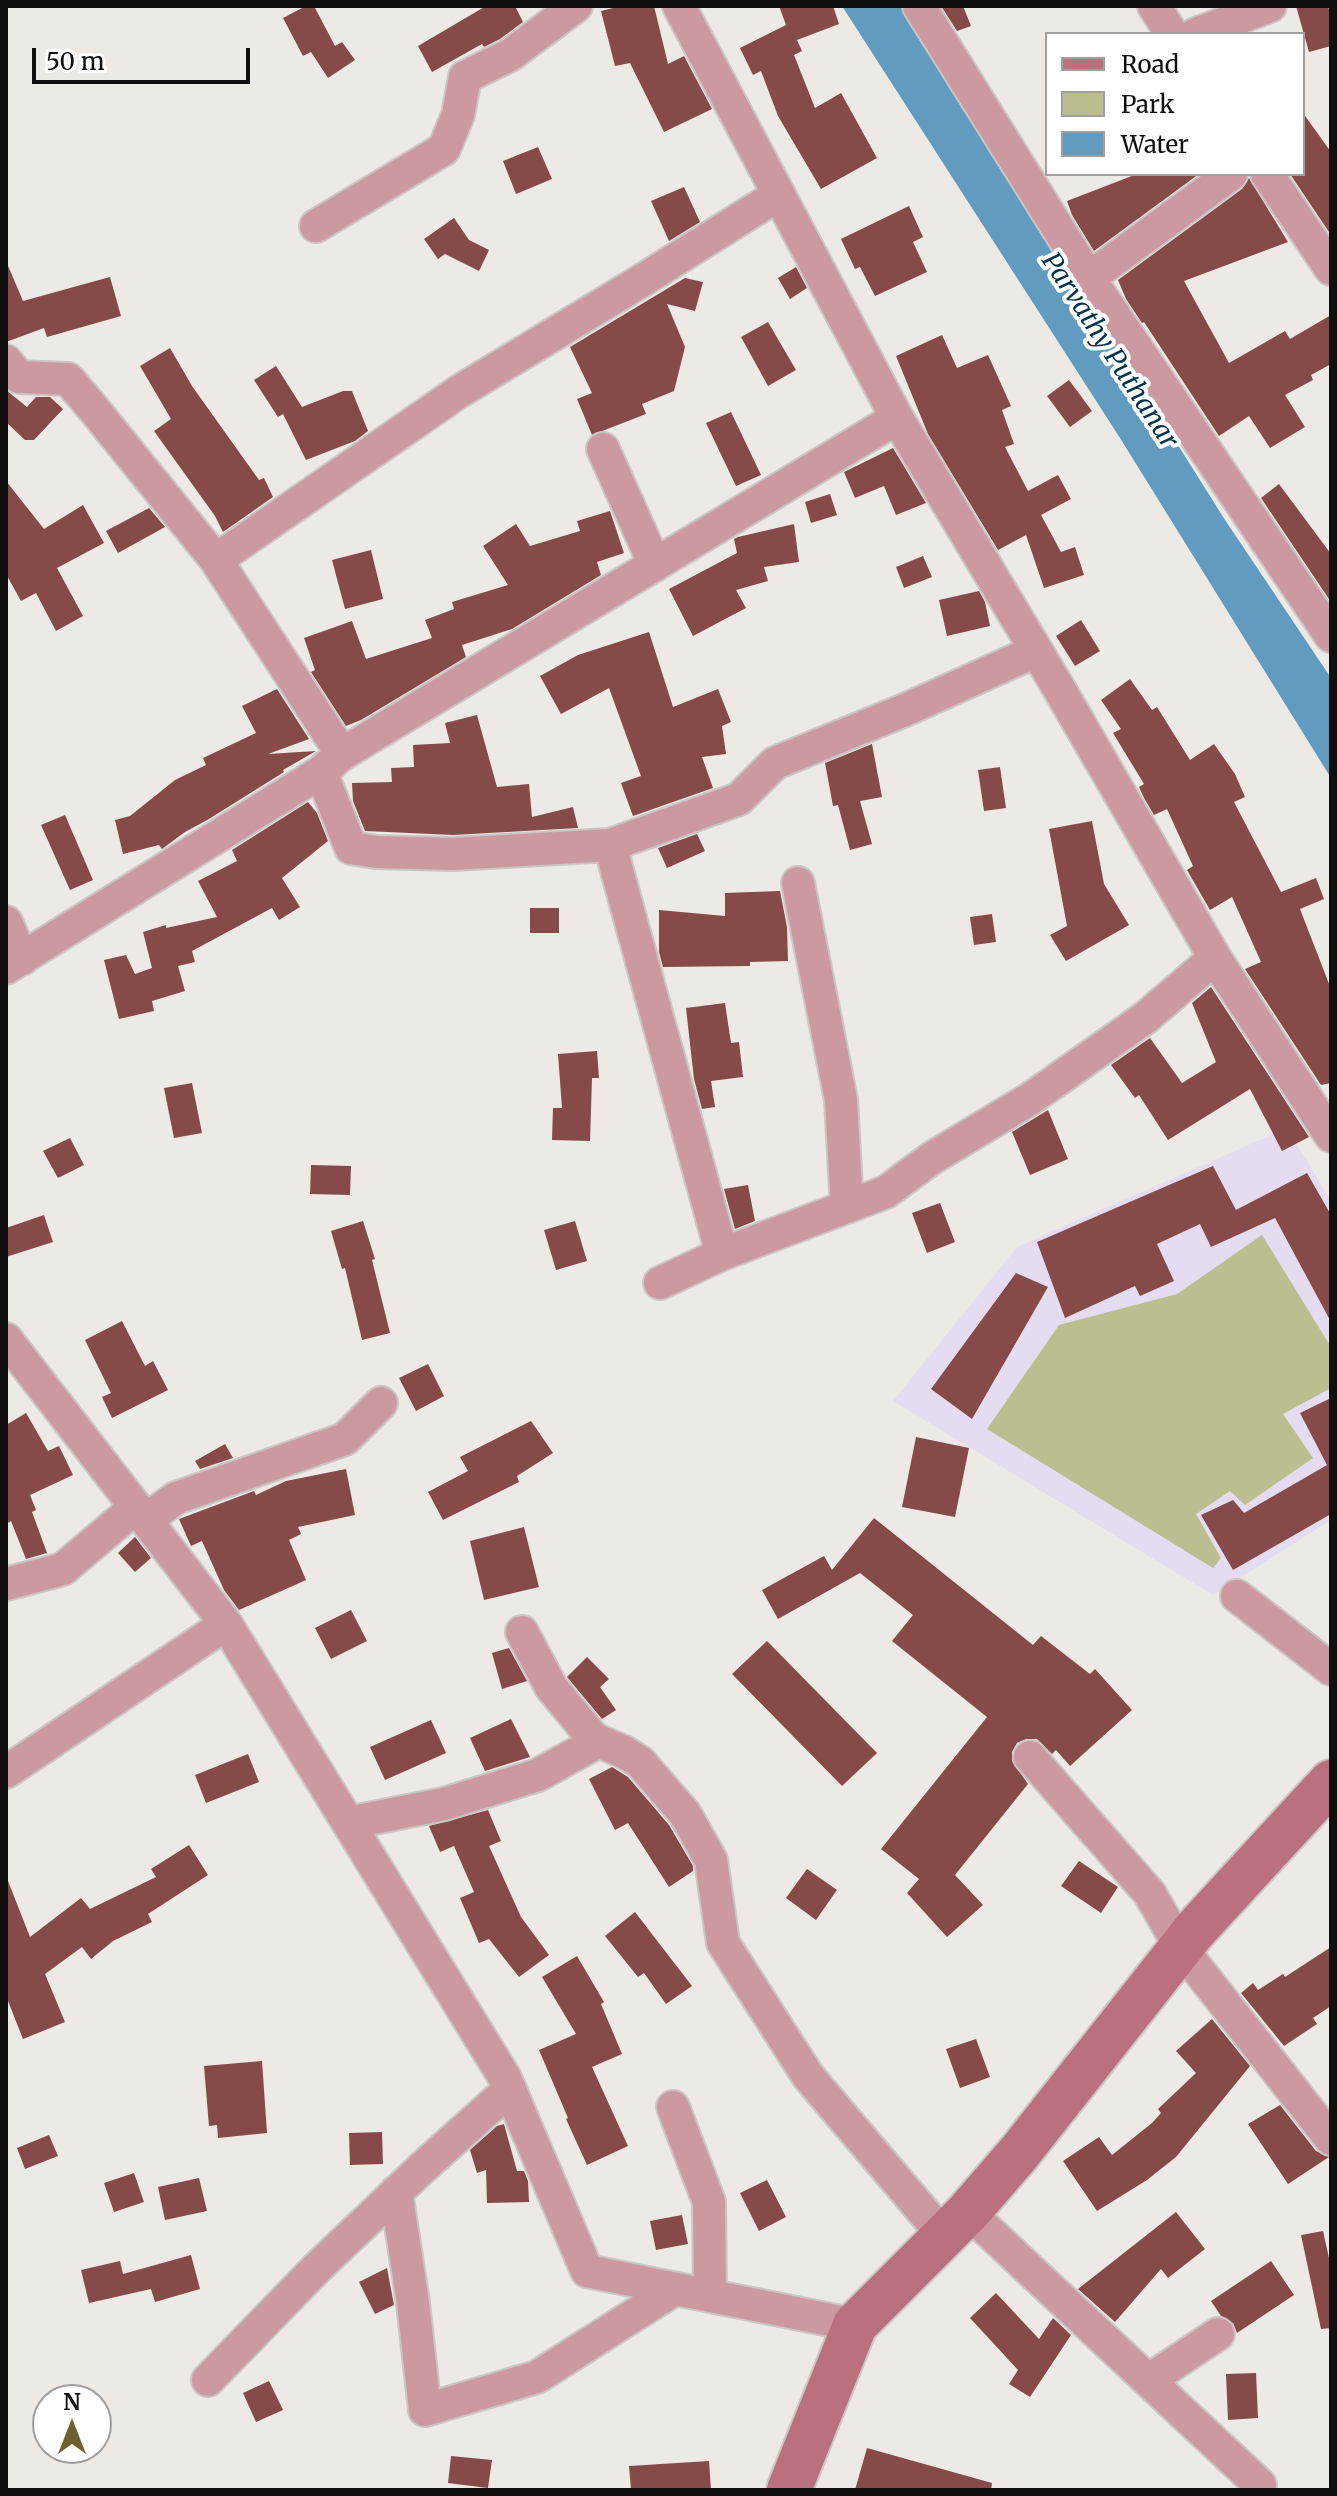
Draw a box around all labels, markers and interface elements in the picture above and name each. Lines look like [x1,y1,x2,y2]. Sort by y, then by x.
scale bar [36,32,254,82]
legend [1045,32,1305,176]
text: 50 m [46,46,105,77]
text: Road [1121,49,1179,80]
text: Park [1121,89,1174,120]
text: Water [1121,129,1189,160]
water label: Parvathy Puthanar [1034,247,1184,455]
north arrow [32,2384,112,2464]
text: N [63,2388,81,2416]

